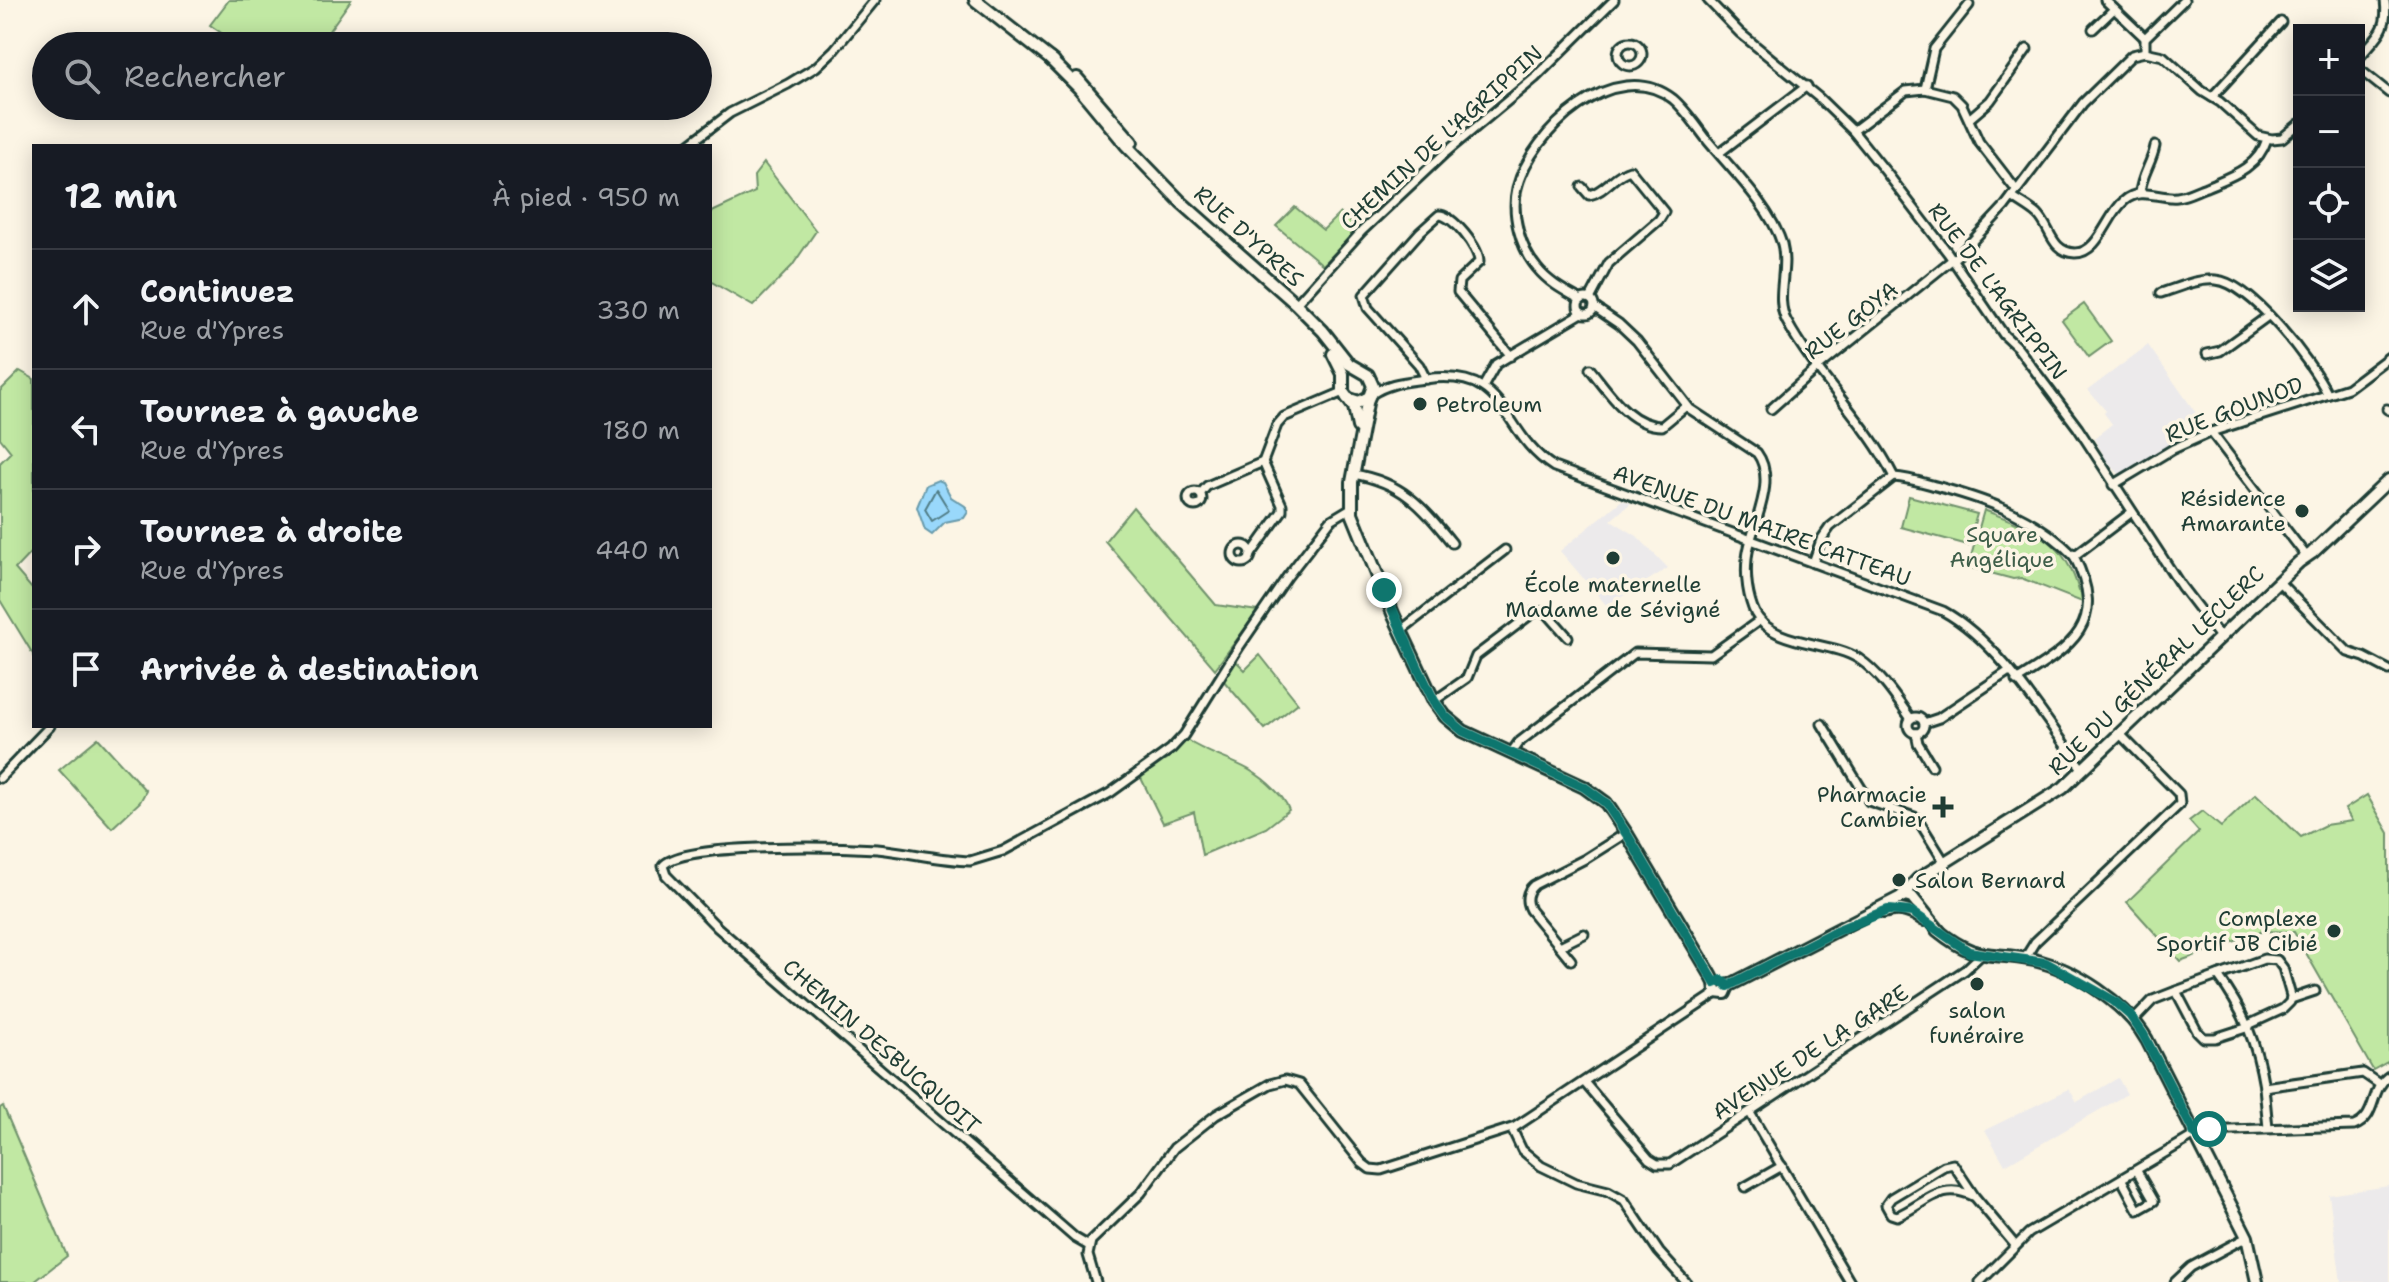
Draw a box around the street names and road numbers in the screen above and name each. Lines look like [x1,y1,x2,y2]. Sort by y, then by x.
street label: CHEMIN DE L'AGRIPPIN [1334,39,1549,236]
street label: RUE D'YPRES [1188,179,1310,293]
street label: RUE DE L'AGRIPPIN [1922,197,2074,386]
street label: RUE GOYA [1799,275,1904,366]
street label: RUE GOUNOD [2161,370,2307,449]
street label: AVENUE DU MAIRE CATTEAU [1609,458,1915,593]
street label: RUE DU GÉNÉRAL LECLERC [2042,559,2271,781]
street label: CHEMIN DESBUCQUOIT [777,952,987,1141]
street label: AVENUE DE LA GARE [1707,978,1914,1127]

